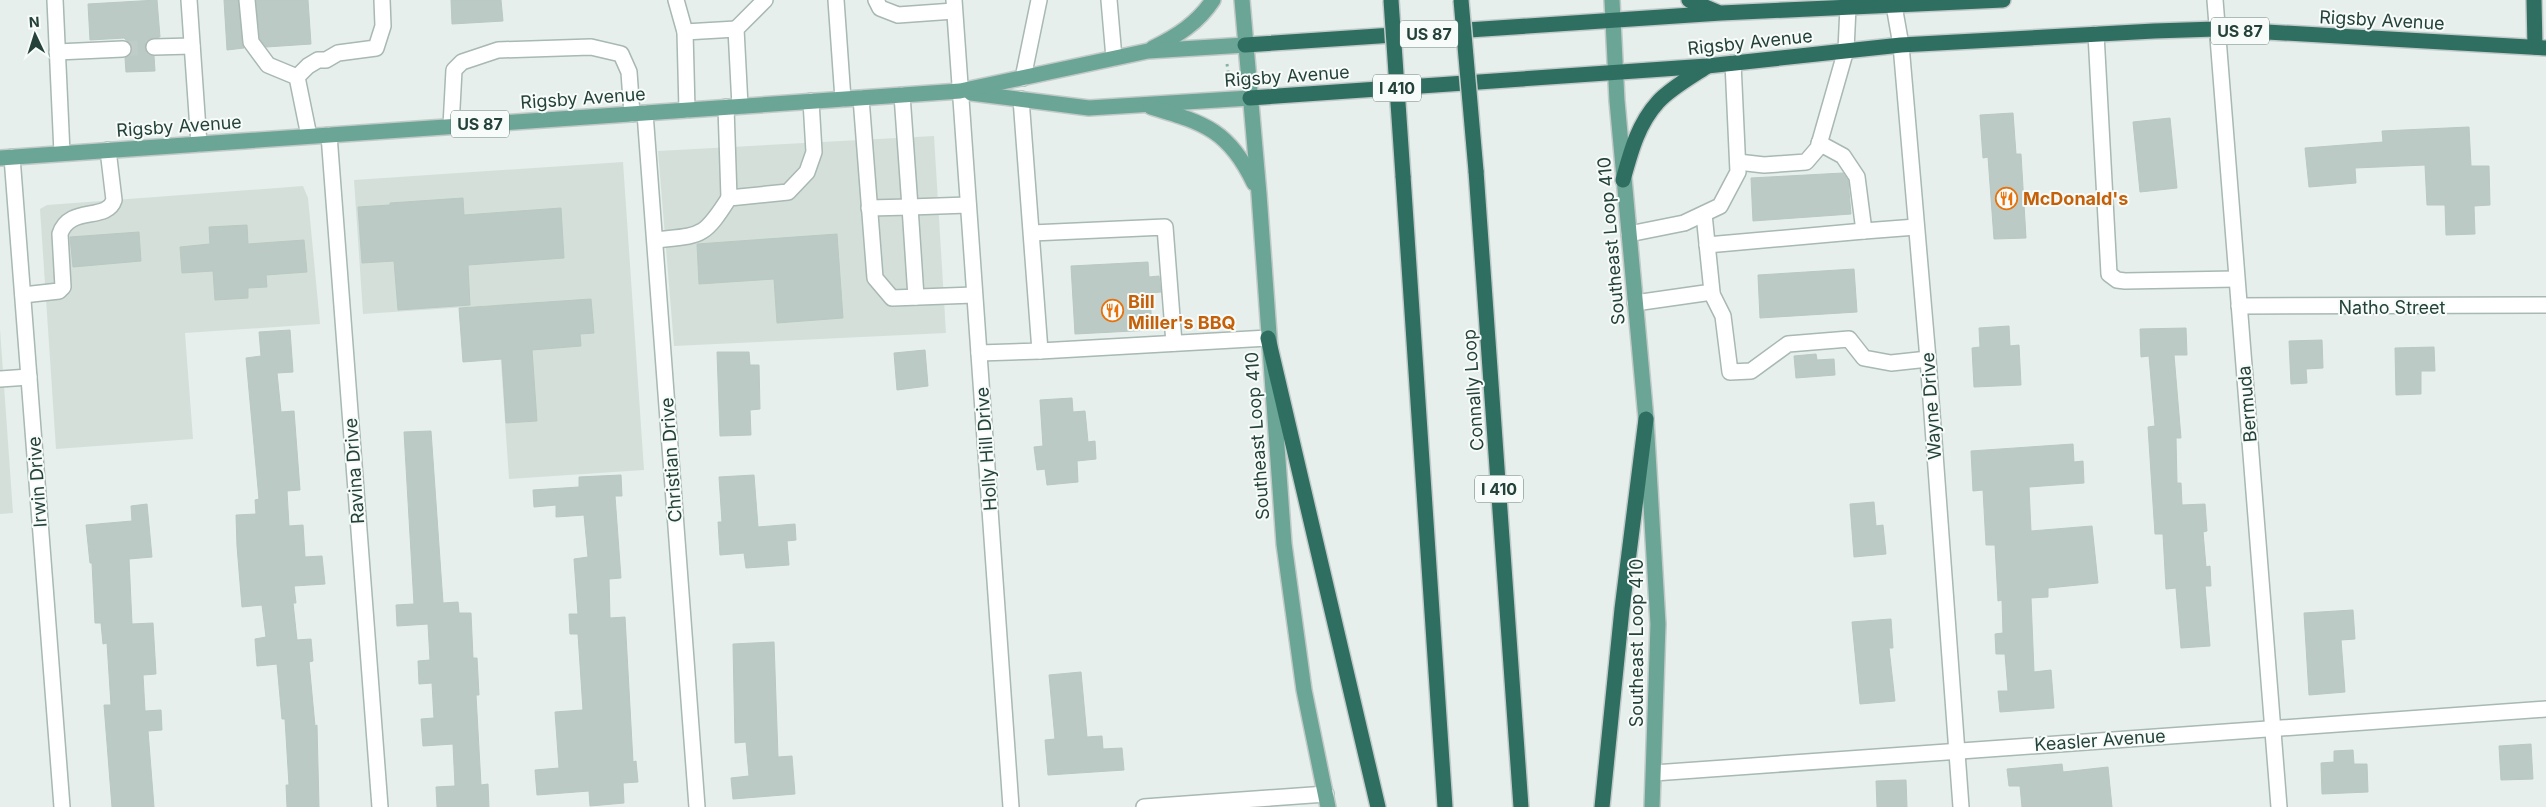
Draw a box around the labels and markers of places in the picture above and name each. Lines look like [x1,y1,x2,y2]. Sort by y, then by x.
restaurant icon: McDonald's [1995,186,2019,210]
place label: McDonald's [2023,188,2128,209]
place label: Bill Miller's BBQ [1128,291,1236,333]
restaurant icon: Bill Miller's BBQ [1100,299,1124,323]

